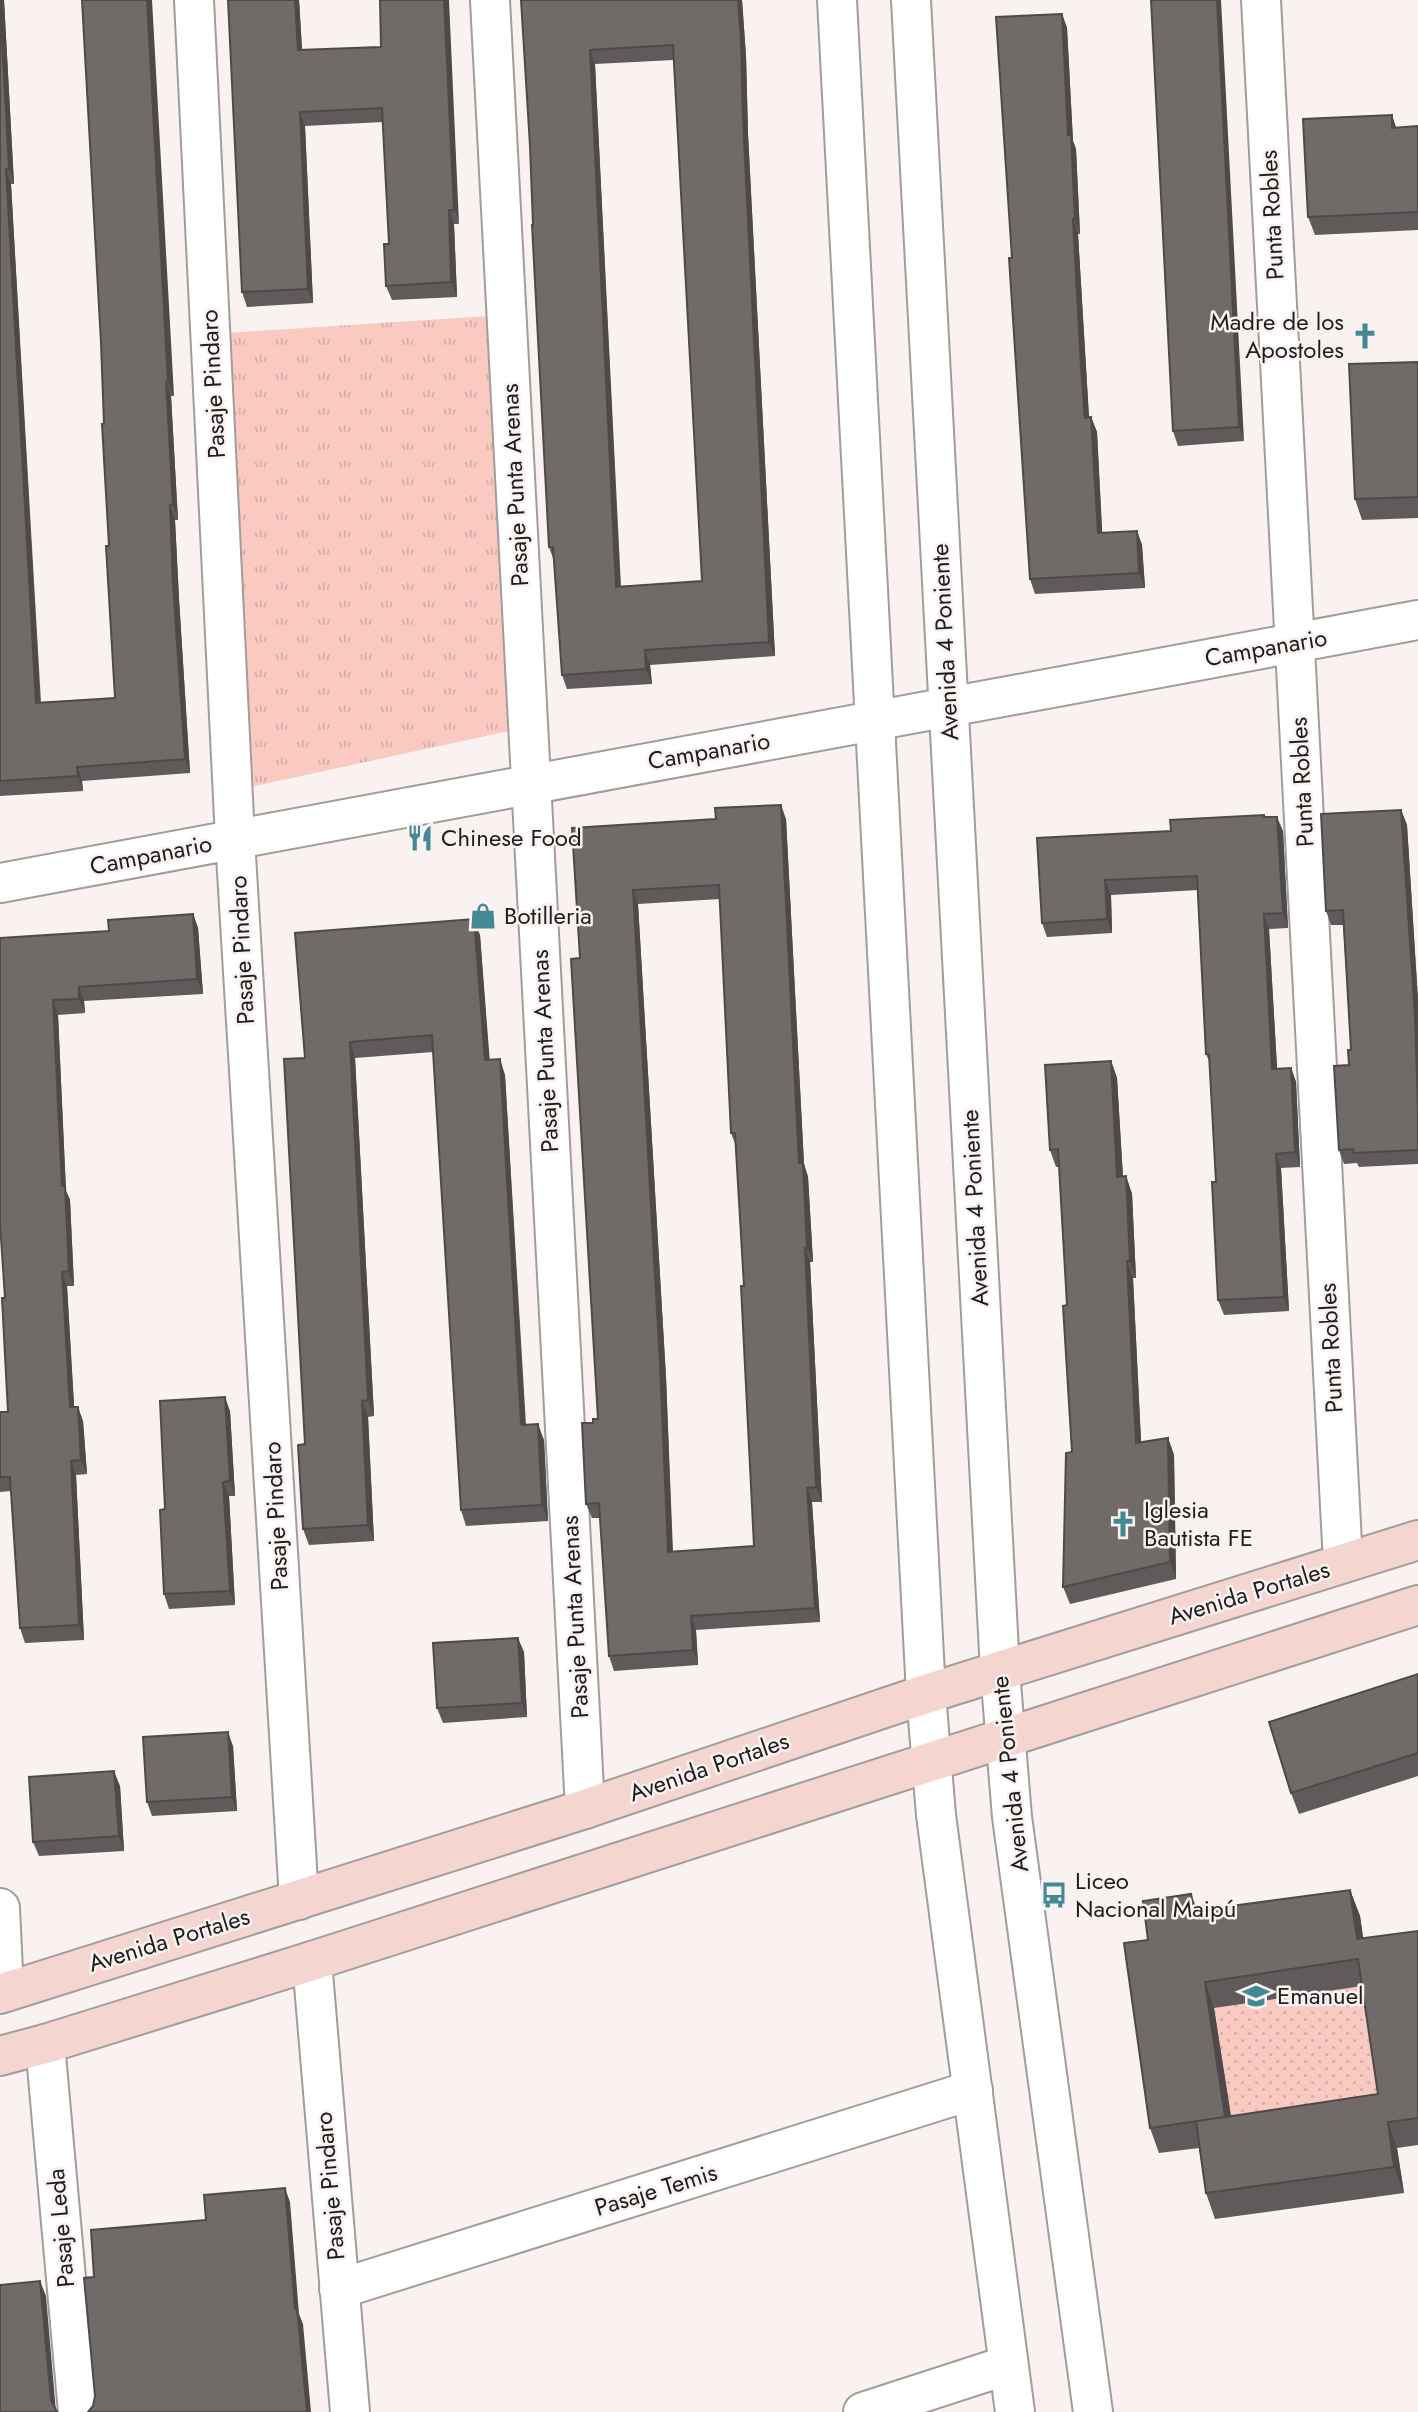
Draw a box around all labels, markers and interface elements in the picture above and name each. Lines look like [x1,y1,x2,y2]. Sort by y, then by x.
street label: Punta Robles [1251,149,1292,281]
place label: Madre de los Apostoles [1210,304,1344,367]
street label: Pasaje Pindaro [191,309,234,459]
church icon: Madre de los Apostoles [1350,321,1380,351]
street label: Pasaje Punta Arenas [492,383,537,587]
street label: Avenida 4 Poniente [922,543,967,741]
street label: Campanario [1202,620,1330,675]
street label: Punta Robles [1281,716,1322,848]
street label: Campanario [645,723,773,778]
place label: Chinese Food [441,820,582,855]
restaurant icon: Chinese Food [405,823,435,853]
street label: Campanario [87,826,215,883]
street label: Pasaje Pindaro [220,875,263,1025]
place label: Botilleria [504,898,592,933]
shop icon: Botilleria [468,901,498,931]
street label: Pasaje Punta Arenas [522,949,567,1153]
street label: Avenida 4 Poniente [952,1109,997,1307]
street label: Punta Robles [1310,1282,1351,1414]
street label: Pasaje Pindaro [254,1441,297,1591]
place label: Iglesia Bautista FE [1144,1492,1253,1555]
church icon: Iglesia Bautista FE [1108,1509,1138,1539]
street label: Pasaje Punta Arenas [552,1515,597,1719]
street label: Avenida Portales [1164,1551,1334,1634]
street label: Avenida 4 Poniente [982,1674,1037,1874]
street label: Avenida Portales [624,1723,794,1810]
place label: Liceo Nacional Maipú [1075,1863,1236,1926]
bus stop icon: Liceo Nacional Maipú [1039,1880,1069,1910]
street label: Avenida Portales [84,1898,254,1981]
place label: Emanuel [1277,1978,1364,2013]
school or university icon: Emanuel [1241,1981,1271,2011]
street label: Pasaje Pindaro [306,2110,353,2262]
street label: Pasaje Temis [590,2154,721,2225]
street label: Pasaje Leda [38,2167,83,2289]

